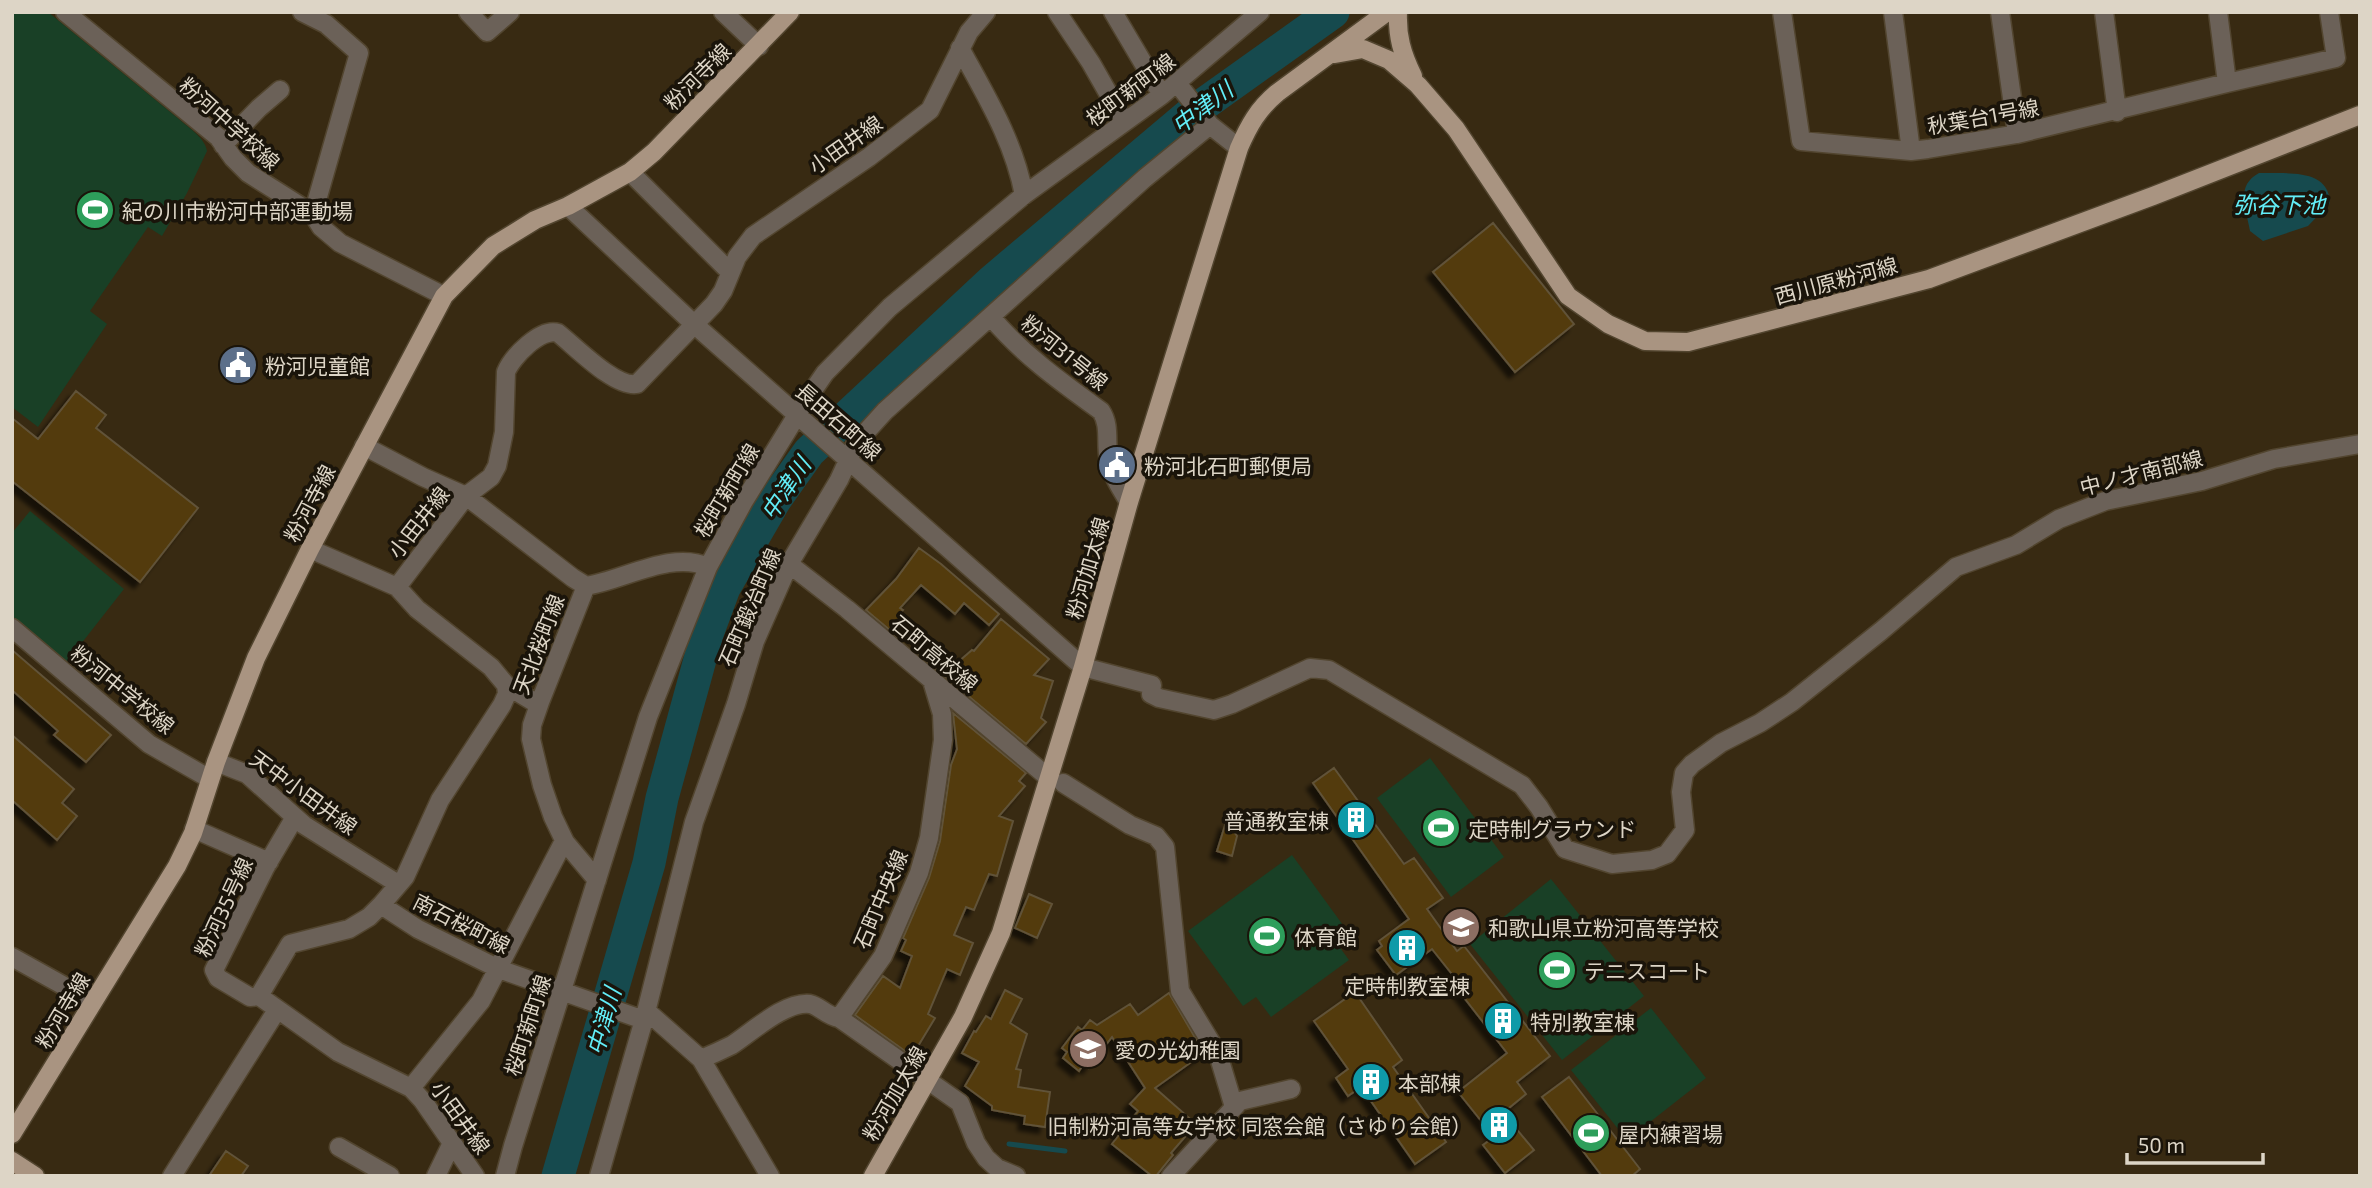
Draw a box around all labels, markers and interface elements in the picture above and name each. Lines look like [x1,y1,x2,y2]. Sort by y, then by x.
street label: 粉河寺線 [658,37,736,115]
street label: 桜町新町線 [1081,47,1179,131]
street label: 粉河中学校線 [175,72,285,174]
water label: 中津川 [1166,73,1240,139]
street label: 秋葉台1号線 [1925,94,2041,138]
street label: 小田井線 [803,110,887,178]
sports icon: 紀の川市粉河中部運動場 [74,189,116,231]
water label: 弥谷下池 [2233,190,2327,218]
place label: 紀の川市粉河中部運動場 [122,198,353,223]
street label: 西川原粉河線 [1772,252,1900,308]
street label: 粉河31号線 [1017,310,1113,394]
public building icon: 粉河児童館 [217,344,259,386]
place label: 粉河児童館 [265,353,370,378]
street label: 長田石町線 [791,377,887,465]
street label: 桜町新町線 [688,439,764,541]
public building icon: 粉河北石町郵便局 [1096,444,1138,486]
street label: 中ノ才南部線 [2077,445,2205,499]
water label: 中津川 [754,449,818,524]
place label: 粉河北石町郵便局 [1144,453,1312,478]
street label: 粉河寺線 [278,460,340,546]
street label: 小田井線 [382,481,454,563]
street label: 粉河加太線 [1061,514,1113,622]
street label: 石町鍛冶町線 [713,544,785,670]
street label: 天北桜町線 [508,591,568,697]
street label: 石町高校線 [887,610,983,696]
street label: 粉河中学校線 [66,640,180,738]
street label: 天中小田井線 [246,745,362,839]
building icon: 普通教室棟 [1335,799,1377,841]
sports icon: 定時制グラウンド [1420,807,1462,849]
place label: 普通教室棟 [1224,808,1329,833]
place label: 定時制グラウンド [1468,816,1636,841]
street label: 石町中央線 [848,846,912,952]
street label: 粉河35号線 [189,853,257,961]
street label: 南石桜町線 [410,888,514,958]
school or university icon: 和歌山県立粉河高等学校 [1440,906,1482,948]
sports icon: 体育館 [1246,915,1288,957]
place label: 和歌山県立粉河高等学校 [1488,915,1719,940]
place label: 体育館 [1294,924,1357,949]
building icon: 定時制教室棟 [1386,927,1428,969]
sports icon: テニスコート [1536,949,1578,991]
place label: テニスコート [1584,958,1710,983]
street label: 粉河寺線 [30,968,94,1052]
street label: 桜町新町線 [499,971,555,1079]
place label: 定時制教室棟 [1344,973,1470,998]
water label: 中津川 [580,981,627,1058]
building icon: 特別教室棟 [1482,1000,1524,1042]
place label: 特別教室棟 [1530,1009,1635,1034]
school or university icon: 愛の光幼稚園 [1067,1028,1109,1070]
place label: 愛の光幼稚園 [1115,1037,1241,1062]
street label: 粉河加太線 [857,1041,931,1145]
building icon: 本部棟 [1350,1061,1392,1103]
place label: 本部棟 [1398,1070,1461,1095]
street label: 小田井線 [426,1076,496,1158]
building icon: 旧制粉河高等女学校 同窓会館（さゆり会館） [1478,1104,1520,1146]
sports icon: 屋内練習場 [1570,1112,1612,1154]
place label: 旧制粉河高等女学校 同窓会館（さゆり会館） [1047,1113,1472,1138]
place label: 屋内練習場 [1618,1121,1723,1146]
scale bar [2127,1122,2264,1166]
text: 50 m [2138,1132,2185,1157]

